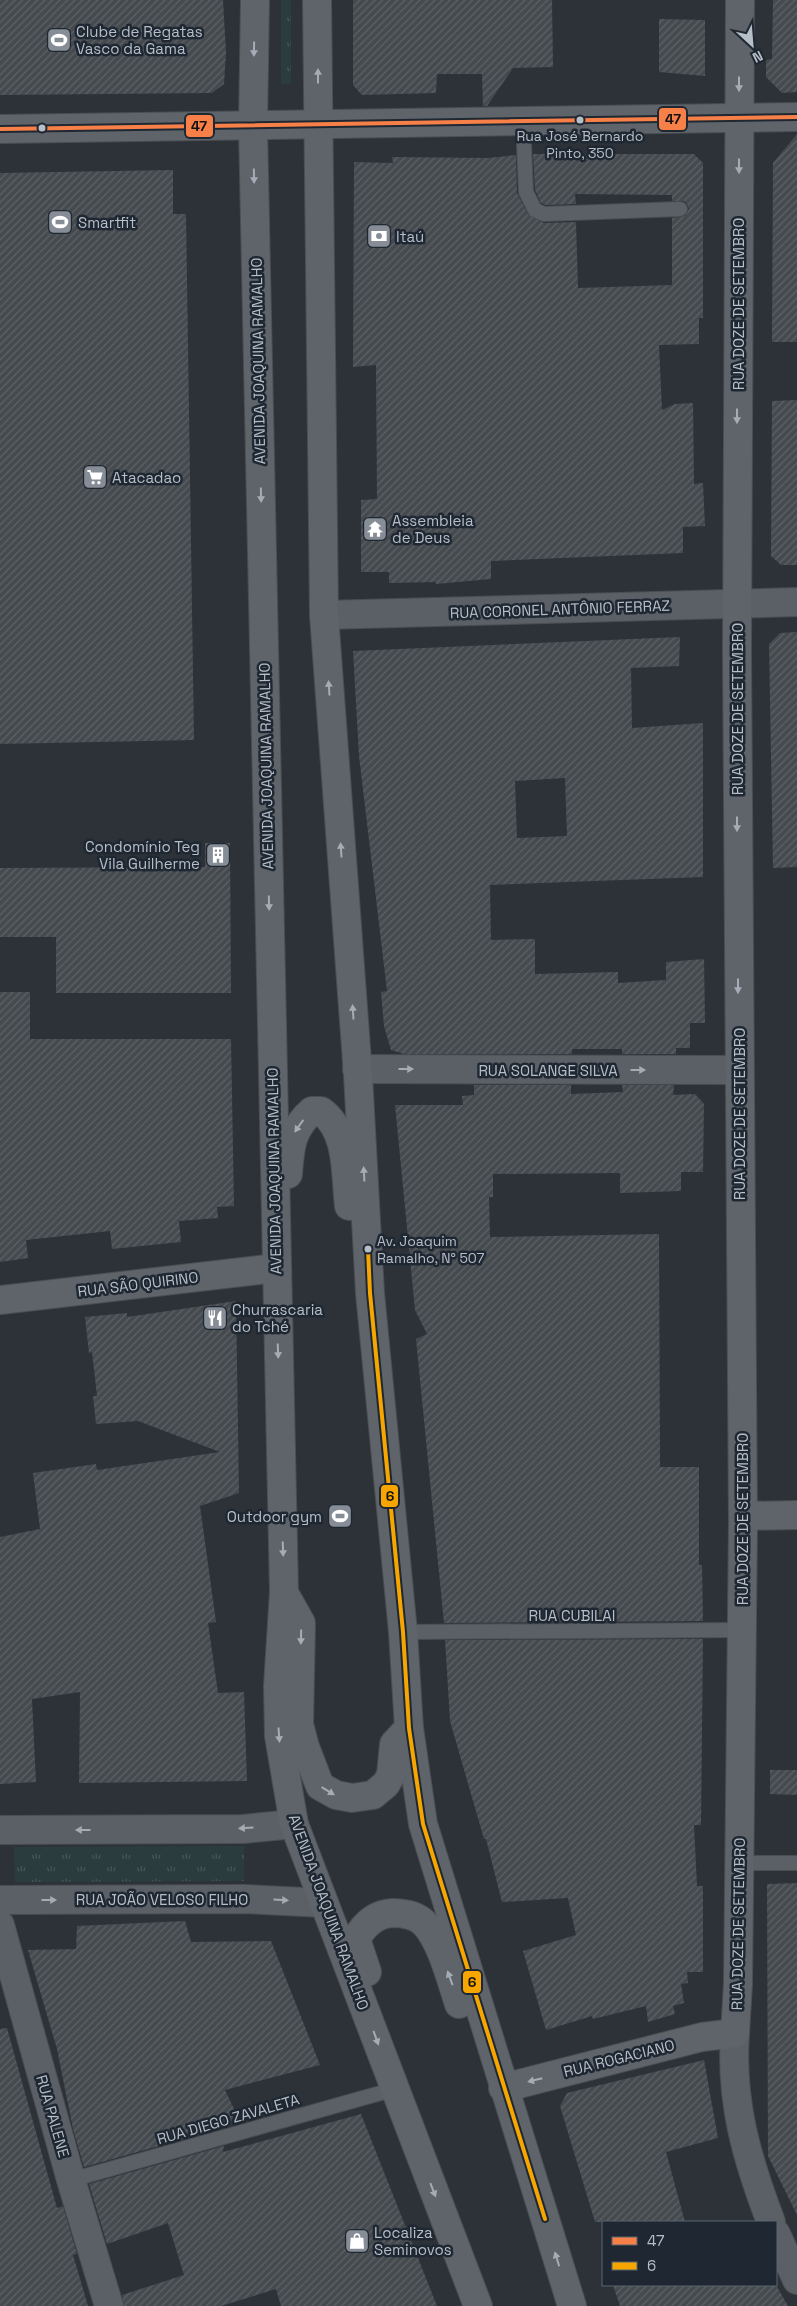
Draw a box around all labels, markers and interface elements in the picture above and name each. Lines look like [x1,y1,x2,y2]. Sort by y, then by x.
north arrow [727,20,777,70]
place label: Clube de Regatas Vasco da Gama [76,22,203,58]
sports icon: Clube de Regatas Vasco da Gama [46,27,72,53]
one-way arrow [250,41,258,57]
text: N [750,47,766,67]
one-way arrow [314,68,322,84]
one-way arrow [735,76,743,92]
line badge: 47 [658,107,687,131]
text: 47 [665,110,681,128]
line badge: 47 [185,114,214,138]
marker: Rua José Bernardo Pinto, 350 [575,115,585,125]
text: 47 [191,117,207,135]
unlabelled marker [37,123,47,133]
place label: Rua José Bernardo Pinto, 350 [516,127,644,162]
one-way arrow [735,159,743,175]
one-way arrow [250,168,258,184]
sports icon: Smartfit [47,209,73,235]
place label: Smartfit [78,213,136,232]
street label: RUA DOZE DE SETEMBRO [729,218,748,390]
bank icon: Itaú [366,223,392,249]
place label: Itaú [396,227,424,246]
street label: AVENIDA JOAQUINA RAMALHO [247,257,269,465]
one-way arrow [733,409,741,425]
supermarket icon: Atacadao [82,464,108,490]
place label: Atacadao [112,468,181,487]
one-way arrow [257,488,265,504]
place label: Assembleia de Deus [392,511,474,547]
temple icon: Assembleia de Deus [362,516,388,542]
street label: RUA CORONEL ANTÔNIO FERRAZ [450,596,670,622]
street label: RUA DOZE DE SETEMBRO [728,623,747,795]
street label: AVENIDA JOAQUINA RAMALHO [255,662,277,870]
one-way arrow [325,679,333,695]
one-way arrow [733,816,741,832]
place label: Condomínio Teg Vila Guilherme [85,837,200,873]
building icon: Condomínio Teg Vila Guilherme [205,842,231,868]
one-way arrow [337,842,345,858]
one-way arrow [265,895,273,911]
one-way arrow [734,979,742,995]
one-way arrow [349,1004,357,1020]
street label: RUA DOZE DE SETEMBRO [730,1028,749,1200]
street label: RUA SOLANGE SILVA [478,1061,618,1080]
one-way arrow [398,1065,414,1073]
one-way arrow [631,1066,647,1074]
street label: AVENIDA JOAQUINA RAMALHO [263,1067,285,1275]
one-way arrow [294,1120,304,1133]
one-way arrow [359,1166,367,1182]
place label: Av. Joaquim Ramalho, N° 507 [377,1232,485,1267]
marker: Av. Joaquim Ramalho, N° 507 [363,1244,373,1254]
street label: RUA SÃO QUIRINO [77,1267,199,1301]
place label: Churrascaria do Tché [232,1300,323,1336]
restaurant icon: Churrascaria do Tché [202,1305,228,1331]
one-way arrow [274,1344,282,1360]
street label: RUA DOZE DE SETEMBRO [733,1433,752,1605]
line badge: 6 [380,1484,399,1508]
text: 6 [386,1487,395,1505]
sports icon: Outdoor gym [327,1503,353,1529]
place label: Outdoor gym [227,1507,322,1526]
one-way arrow [279,1541,287,1557]
street label: RUA CUBILAI [529,1606,615,1625]
one-way arrow [296,1629,304,1645]
one-way arrow [276,1727,284,1743]
one-way arrow [322,1786,335,1795]
street label: AVENIDA JOAQUINA RAMALHO [285,1812,373,2012]
one-way arrow [238,1825,254,1833]
one-way arrow [75,1826,91,1834]
street label: RUA DOZE DE SETEMBRO [727,1838,749,2010]
street label: RUA JOÃO VELOSO FILHO [76,1890,248,1909]
one-way arrow [41,1896,57,1904]
one-way arrow [273,1897,289,1905]
one-way arrow [446,1970,454,1985]
line badge: 6 [462,1970,482,1994]
text: 6 [468,1973,477,1991]
one-way arrow [372,2031,380,2046]
street label: RUA ROGACIANO [561,2035,677,2081]
street label: RUA PALENE [32,2073,74,2159]
one-way arrow [527,2076,542,2084]
street label: RUA DIEGO ZAVALETA [155,2089,302,2148]
one-way arrow [430,2183,438,2197]
legend [602,2221,777,2286]
place label: Localiza Seminovos [374,2223,452,2259]
shop icon: Localiza Seminovos [344,2228,370,2254]
text: 47 [647,2231,664,2250]
one-way arrow [553,2252,561,2267]
text: 6 [647,2256,656,2275]

